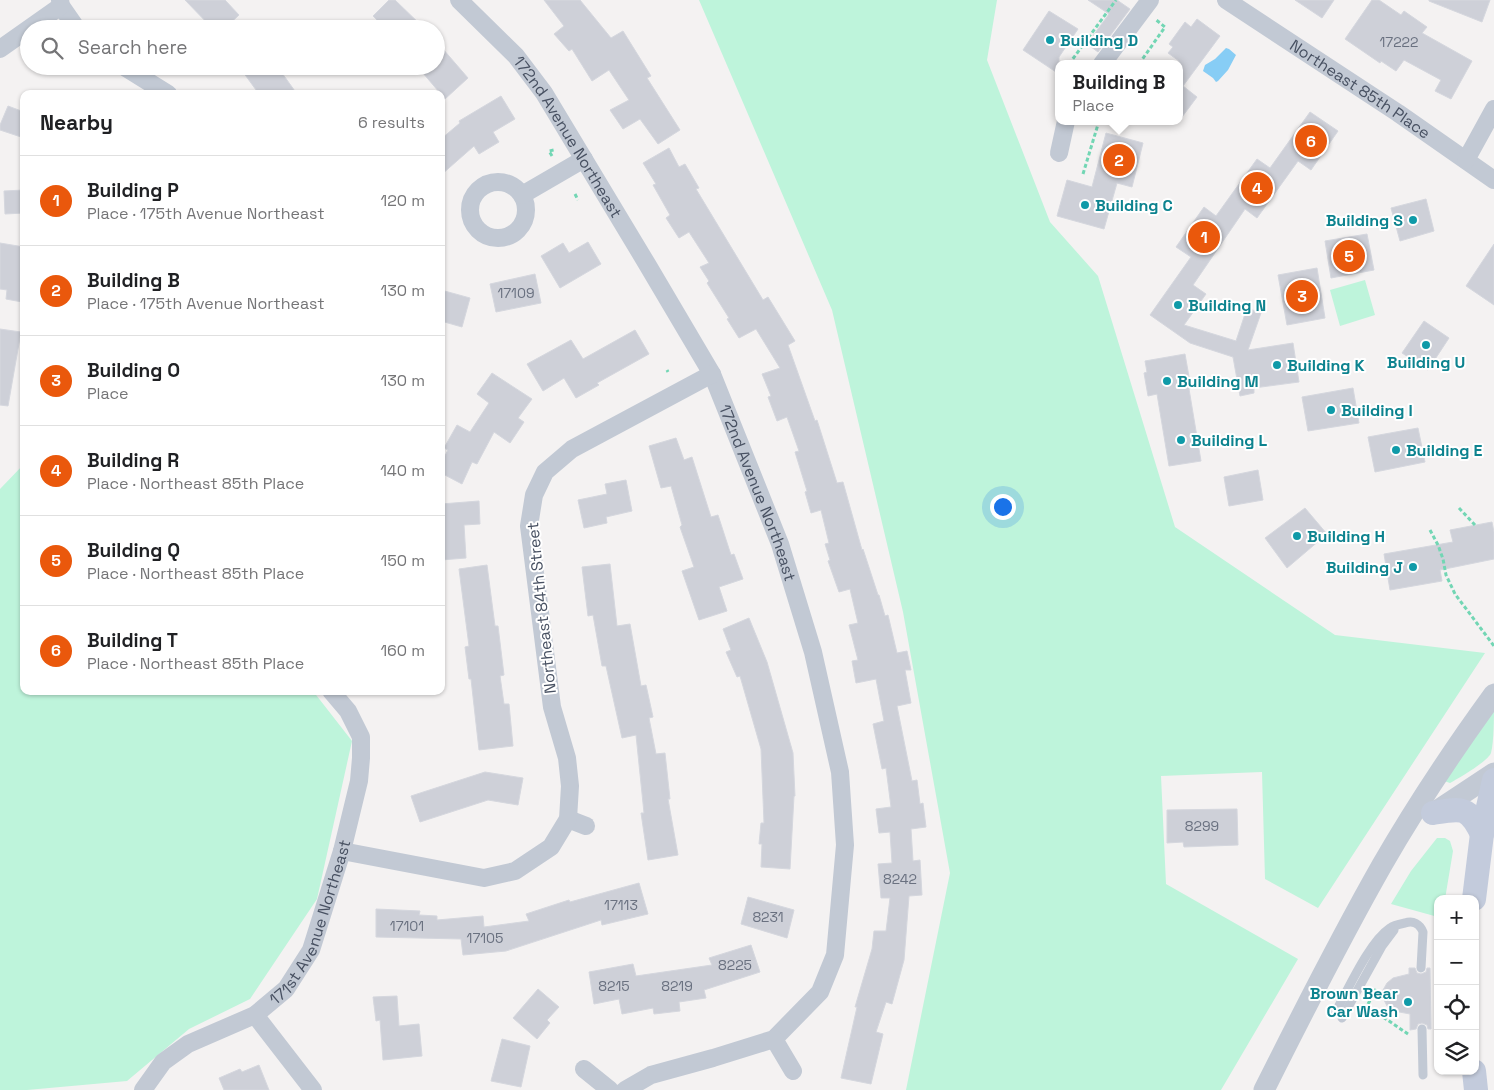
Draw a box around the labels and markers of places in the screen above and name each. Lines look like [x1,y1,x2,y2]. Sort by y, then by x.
place label: Building D [1060,30,1138,51]
marker: Building D [1044,34,1056,46]
pin: 6 [1295,122,1327,160]
pin: 2 [1103,141,1135,179]
pin: 4 [1241,169,1273,207]
place label: Building C [1095,195,1173,216]
marker: Building C [1079,199,1091,211]
place label: Building S [1326,210,1403,231]
marker: Building S [1407,214,1419,226]
pin: 1 [1188,218,1220,256]
pin: 5 [1333,237,1365,275]
pin: 3 [1286,277,1318,315]
place label: Building N [1188,295,1266,316]
marker: Building N [1172,299,1184,311]
marker: Building U [1420,339,1432,351]
place label: Building U [1387,352,1465,373]
place label: Building K [1287,355,1365,376]
marker: Building K [1271,359,1283,371]
place label: Building M [1177,371,1259,392]
marker: Building M [1161,375,1173,387]
place label: Building I [1341,400,1413,421]
marker: Building I [1325,404,1337,416]
place label: Building L [1191,430,1268,451]
marker: Building L [1175,434,1187,446]
place label: Building E [1406,440,1483,461]
marker: Building E [1390,444,1402,456]
place label: Building H [1307,526,1385,547]
marker: Building H [1291,530,1303,542]
place label: Building J [1326,557,1403,578]
marker: Building J [1407,561,1419,573]
place label: Brown Bear Car Wash [1310,983,1398,1022]
marker: Brown Bear Car Wash [1402,996,1414,1008]

